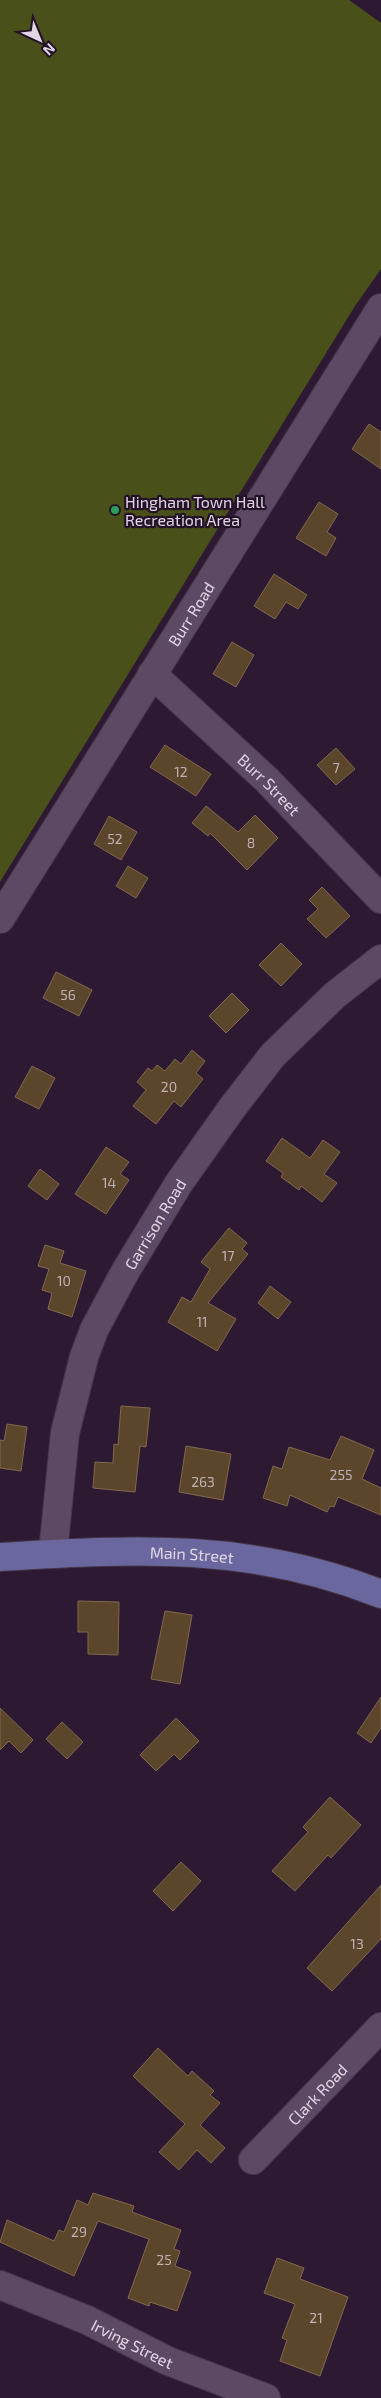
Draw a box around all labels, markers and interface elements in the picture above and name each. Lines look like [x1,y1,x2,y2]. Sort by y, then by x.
north arrow [15,15,65,65]
text: N [40,40,59,59]
place label: Hingham Town Hall Recreation Area [125,492,265,529]
marker: Hingham Town Hall Recreation Area [109,504,121,516]
street label: Burr Road [163,578,218,649]
street label: Burr Street [235,749,305,819]
house number: 7 [332,759,340,776]
house number: 12 [174,763,188,780]
house number: 52 [107,830,123,847]
house number: 8 [247,834,255,851]
house number: 56 [60,986,76,1003]
house number: 20 [161,1078,177,1095]
house number: 14 [102,1174,116,1191]
street label: Garrison Road [120,1175,189,1273]
house number: 17 [222,1247,234,1264]
house number: 10 [57,1272,71,1289]
house number: 11 [196,1313,208,1330]
house number: 255 [330,1466,352,1483]
house number: 263 [191,1473,215,1490]
street label: Main Street [150,1542,235,1566]
house number: 13 [350,1935,364,1952]
street label: Clark Road [283,2059,351,2128]
house number: 29 [71,2223,87,2240]
house number: 25 [156,2251,172,2268]
house number: 21 [309,2309,323,2326]
street label: Irving Street [89,2314,176,2372]

